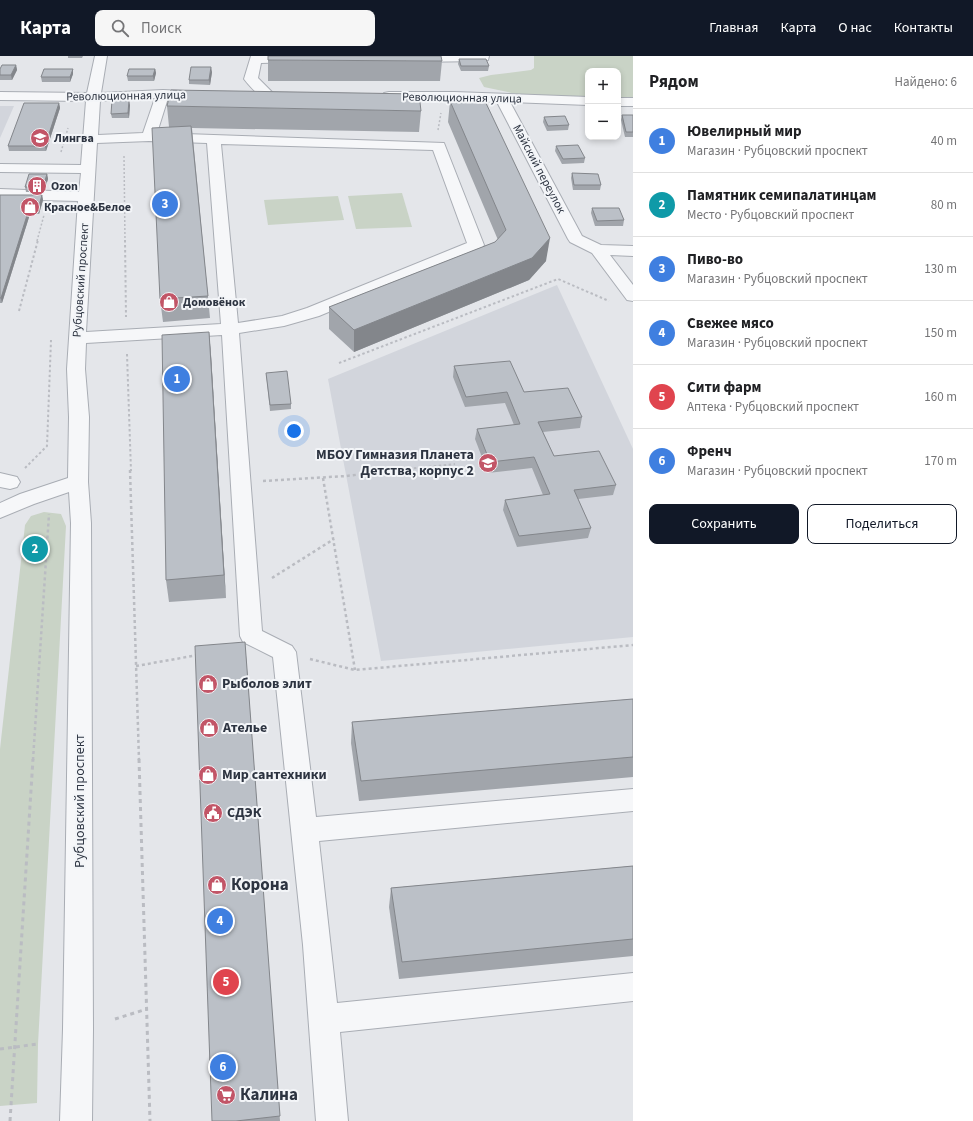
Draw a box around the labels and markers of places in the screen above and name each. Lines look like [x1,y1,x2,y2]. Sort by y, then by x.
school or university icon: Лингва [29,127,51,149]
place label: Лингва [53,130,94,147]
building icon: Ozon [26,175,48,197]
place label: Ozon [51,178,78,195]
pin: 3 [152,189,178,219]
shop icon: Красное&Белое [19,196,41,218]
place label: Красное&Белое [44,199,131,216]
shop icon: Домовёнок [158,291,180,313]
place label: Домовёнок [183,294,246,311]
pin: 1 [164,364,190,394]
place label: МБОУ Гимназия Планета Детства, корпус 2 [316,445,474,481]
school or university icon: МБОУ Гимназия Планета Детства, корпус 2 [477,452,499,474]
pin: 2 [22,534,48,564]
shop icon: Рыболов элит [197,673,219,695]
place label: Рыболов элит [222,674,312,694]
shop icon: Ателье [198,717,220,739]
place label: Ателье [222,718,267,738]
shop icon: Мир сантехники [197,764,219,786]
place label: Мир сантехники [222,765,327,785]
public building icon: СДЭК [202,802,224,824]
place label: СДЭК [227,803,262,823]
place label: Корона [231,873,289,897]
shop icon: Корона [206,874,228,896]
pin: 4 [207,906,233,936]
pin: 5 [213,967,239,997]
pin: 6 [210,1052,236,1082]
place label: Калина [240,1083,298,1107]
supermarket icon: Калина [215,1084,237,1106]

